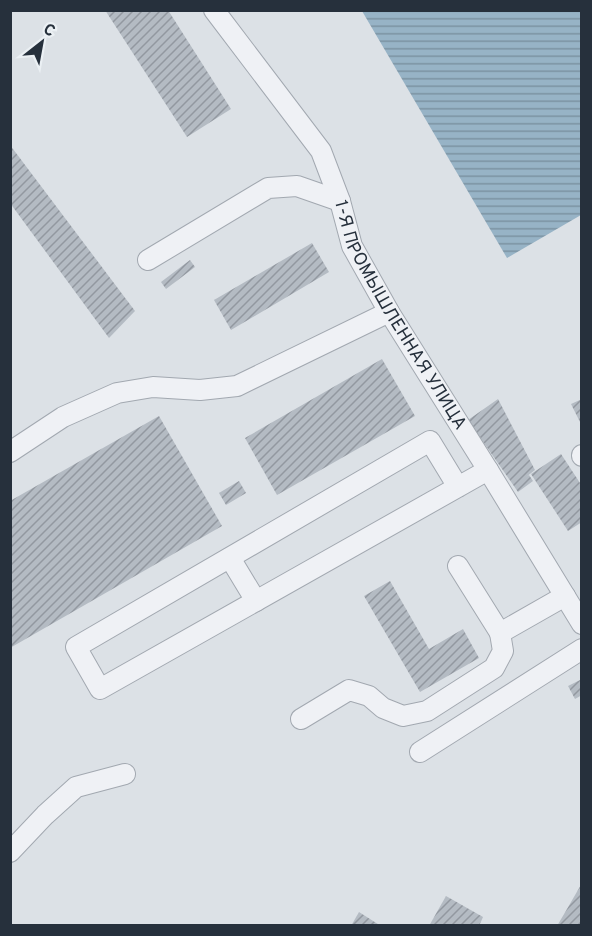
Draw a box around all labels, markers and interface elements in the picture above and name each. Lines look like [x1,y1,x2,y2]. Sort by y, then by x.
north arrow [12,12,72,72]
text: С [39,20,58,42]
street label: 1-Я ПРОМЫШЛЕННАЯ УЛИЦА [329,198,472,434]

